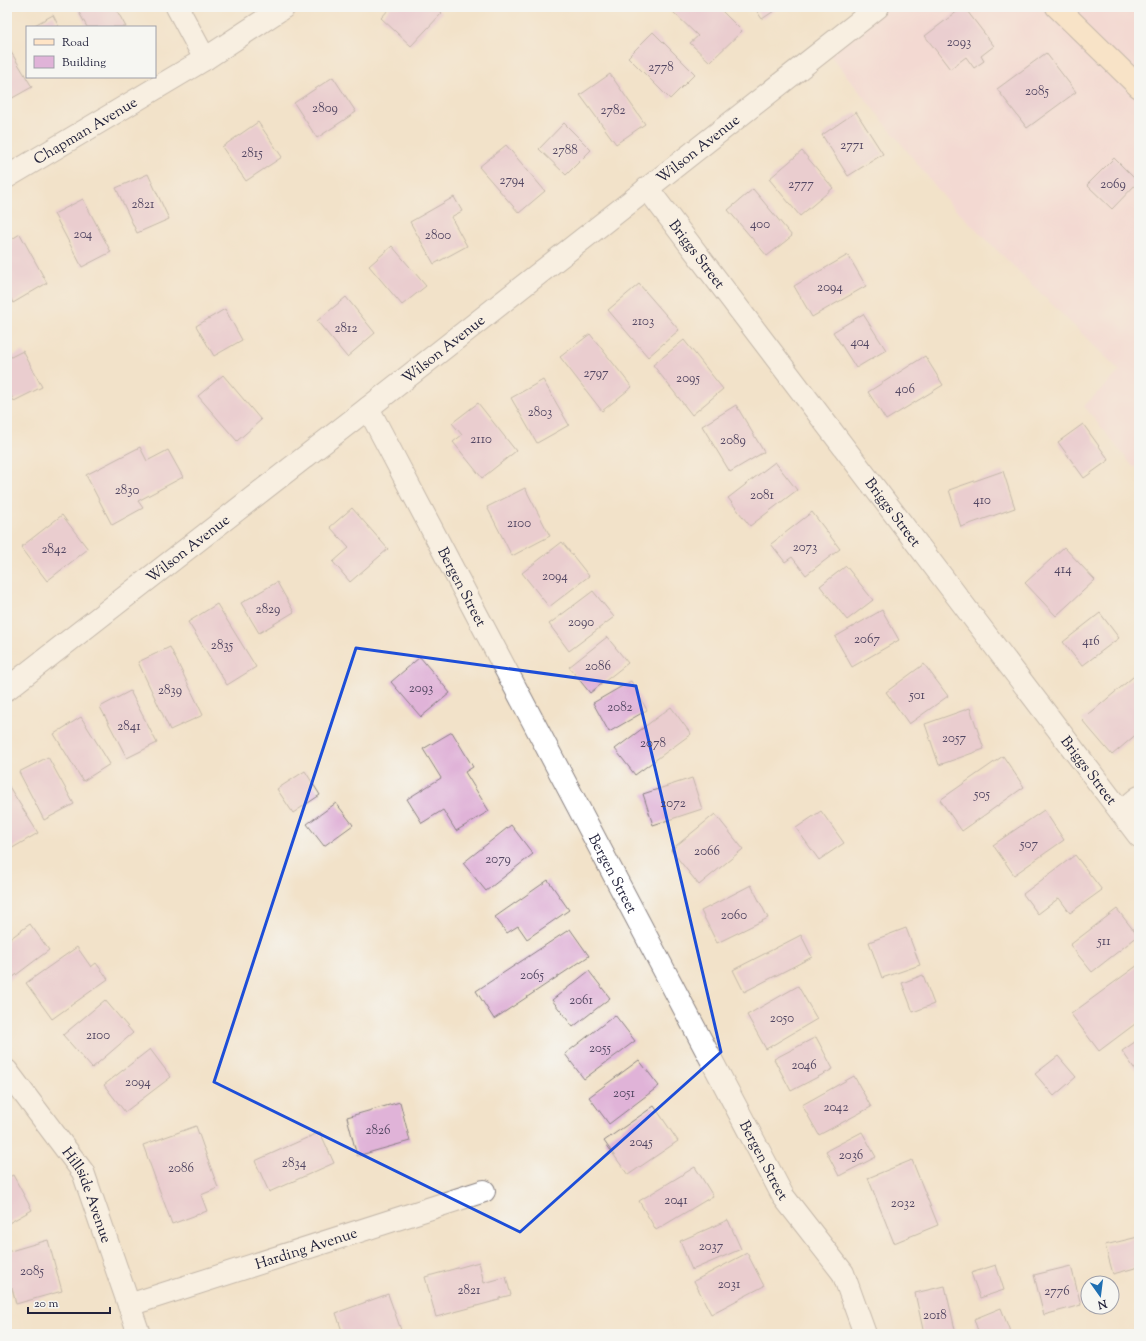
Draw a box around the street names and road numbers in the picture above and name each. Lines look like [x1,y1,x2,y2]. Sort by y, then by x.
street label: Chapman Avenue [30,93,142,171]
street label: Wilson Avenue [653,111,745,189]
street label: Briggs Street [663,216,729,294]
street label: Wilson Avenue [398,311,490,389]
street label: Briggs Street [859,474,925,552]
street label: Wilson Avenue [142,510,235,589]
street label: Bergen Street [431,544,490,631]
street label: Briggs Street [1055,732,1121,810]
street label: Bergen Street [582,831,641,918]
street label: Bergen Street [733,1117,792,1206]
street label: Hillside Avenue [56,1143,116,1246]
street label: Harding Avenue [253,1223,360,1276]

